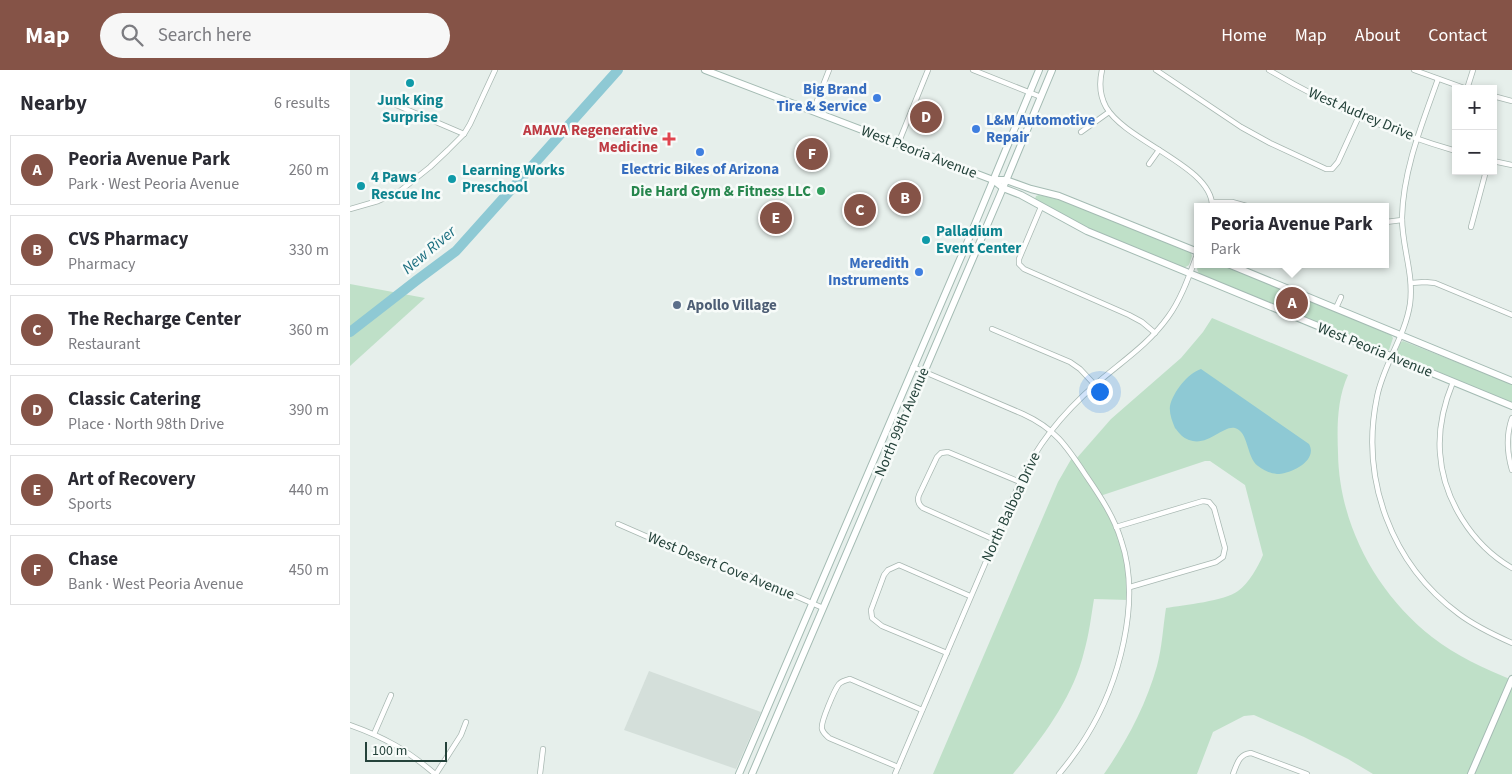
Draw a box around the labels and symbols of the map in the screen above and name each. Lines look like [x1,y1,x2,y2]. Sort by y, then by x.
marker: Junk King Surprise [404,77,416,89]
place label: Big Brand Tire & Service [776,79,867,117]
street label: West Audrey Drive [1305,82,1417,146]
place label: Junk King Surprise [377,90,443,128]
marker: Big Brand Tire & Service [871,92,883,104]
pin: D [910,98,942,136]
place label: L&M Automotive Repair [986,110,1095,148]
place label: AMAVA Regenerative Medicine [522,120,658,158]
street label: West Peoria Avenue [858,120,980,184]
marker: L&M Automotive Repair [970,123,982,135]
marker: AMAVA Regenerative Medicine [662,132,676,146]
pin: F [796,135,828,173]
marker: Electric Bikes of Arizona [694,146,706,158]
place label: Electric Bikes of Arizona [621,159,779,180]
place label: Learning Works Preschool [462,160,565,198]
place label: 4 Paws Rescue Inc [371,167,441,205]
marker: Learning Works Preschool [446,173,458,185]
pin: B [889,179,921,217]
marker: 4 Paws Rescue Inc [355,180,367,192]
place label: Die Hard Gym & Fitness LLC [631,181,811,202]
marker: Die Hard Gym & Fitness LLC [815,185,827,197]
pin: C [844,191,876,229]
pin: E [760,199,792,237]
water label: New River [397,220,462,279]
place label: Palladium Event Center [936,221,1021,259]
marker: Palladium Event Center [920,234,932,246]
place label: Meredith Instruments [828,253,909,291]
marker: Meredith Instruments [913,266,925,278]
pin: A [1276,284,1308,322]
place label: Apollo Village [686,295,777,316]
marker: Apollo Village [671,299,683,311]
street label: West Peoria Avenue [1314,317,1436,383]
street label: North 99th Avenue [870,364,934,480]
your location [1087,379,1113,405]
street label: North Balboa Drive [976,449,1046,565]
street label: West Desert Cove Avenue [644,527,798,605]
scale bar [365,739,448,762]

